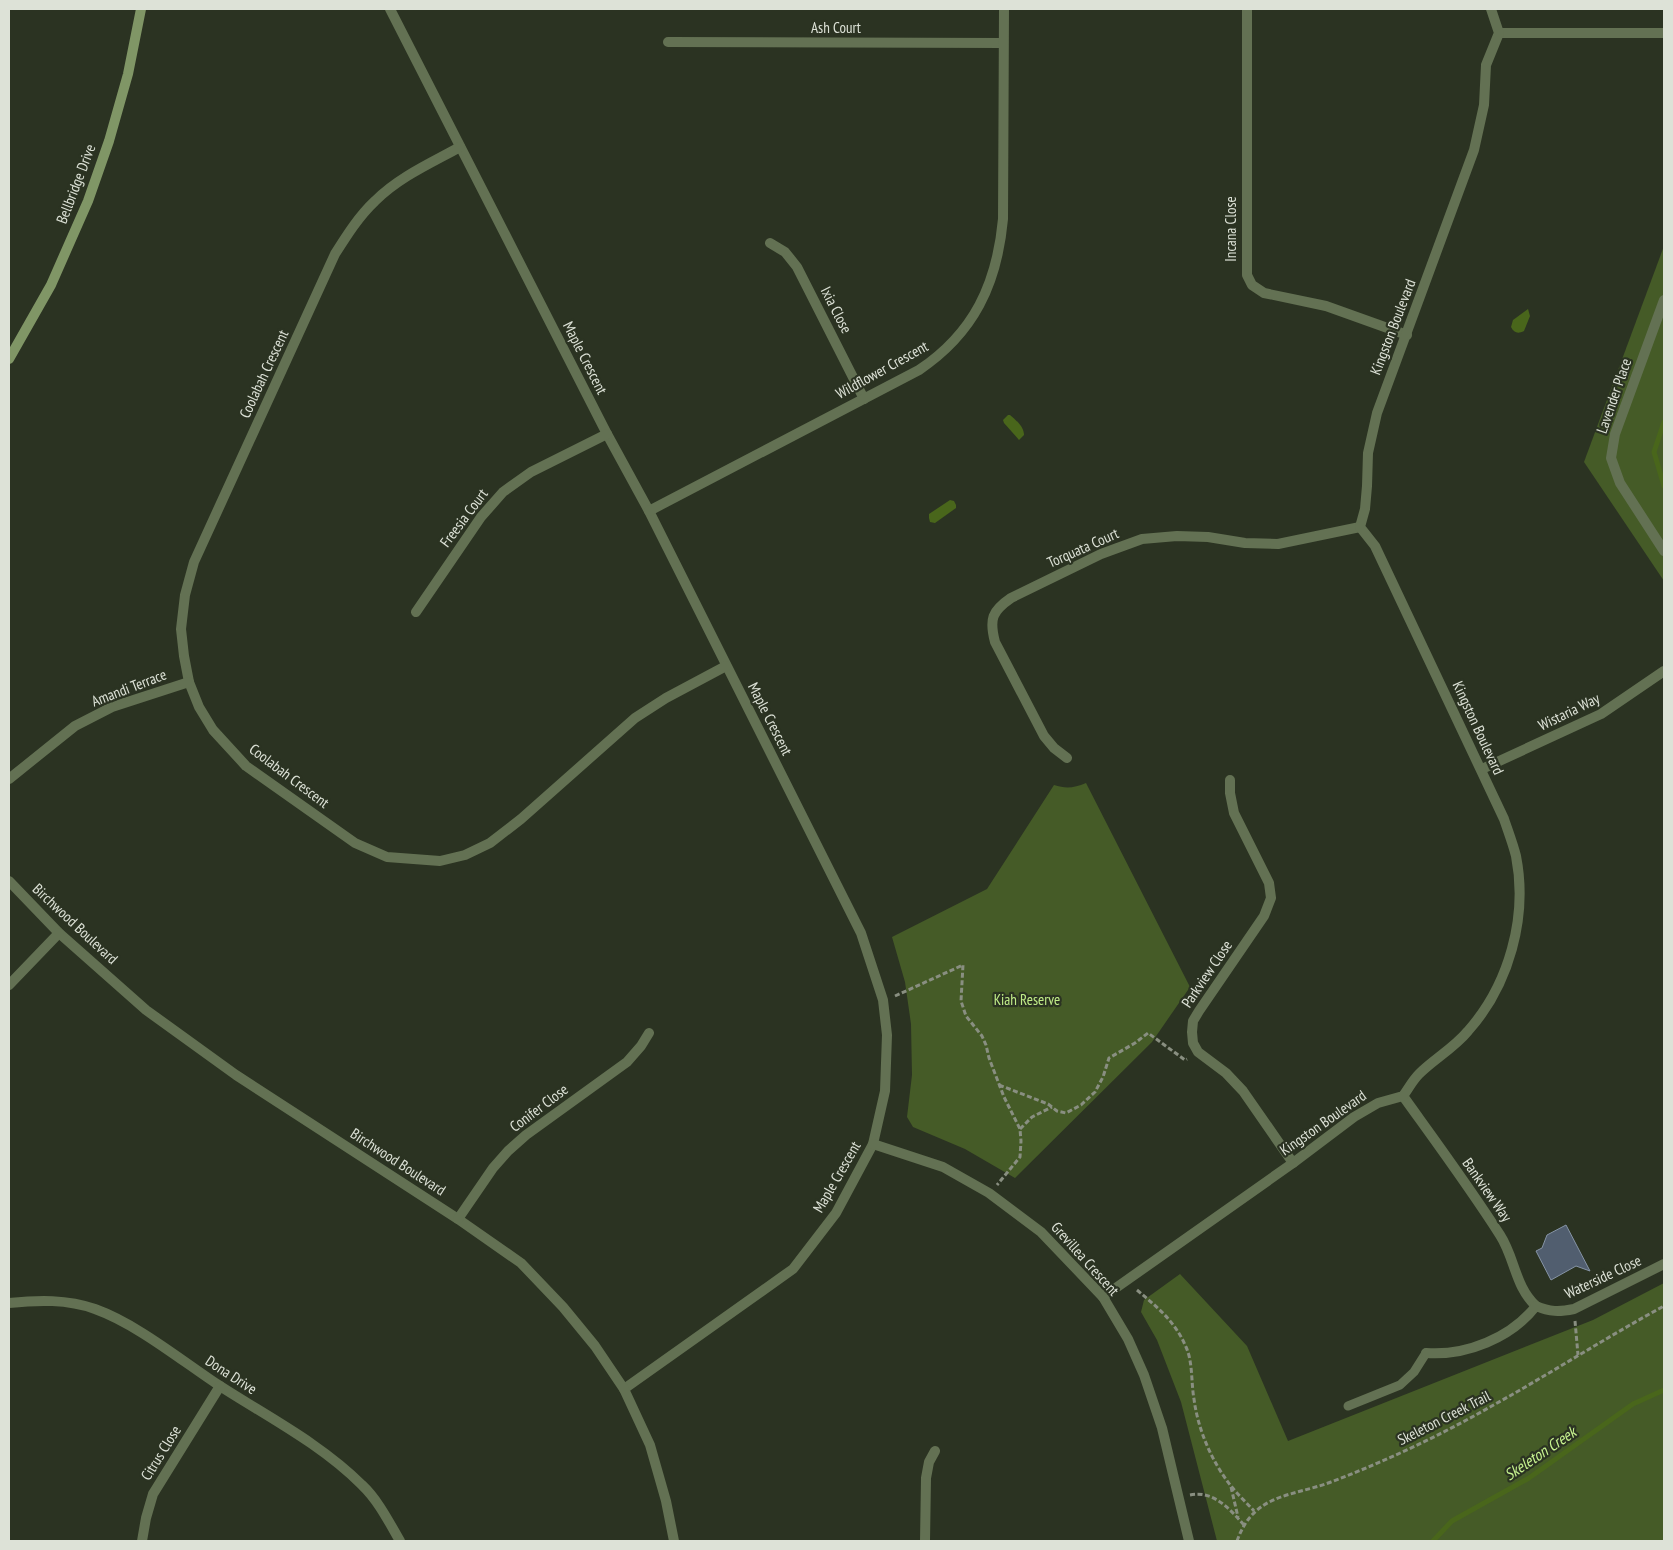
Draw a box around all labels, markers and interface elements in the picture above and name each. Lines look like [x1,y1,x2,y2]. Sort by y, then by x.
street label: Ash Court [811,18,861,37]
street label: Bellbridge Drive [52,141,99,226]
street label: Incana Close [1221,196,1240,262]
street label: Kingston Boulevard [1366,276,1419,377]
street label: Ixia Close [817,283,856,336]
street label: Maple Crescent [559,318,612,397]
street label: Coolabah Crescent [235,327,292,421]
street label: Wildflower Crescent [832,336,931,403]
street label: Lavender Place [1592,356,1635,436]
street label: Freesia Court [436,485,492,551]
street label: Torquata Court [1044,523,1121,572]
street label: Amandi Terrace [89,665,169,711]
street label: Kingston Boulevard [1449,678,1508,778]
street label: Maple Crescent [744,679,797,758]
street label: Wistaria Way [1535,688,1603,735]
street label: Coolabah Crescent [246,739,333,812]
street label: Birchwood Boulevard [29,879,122,968]
street label: Parkview Close [1177,936,1236,1011]
park label: Kiah Reserve [994,990,1060,1009]
street label: Conifer Close [506,1080,572,1136]
street label: Kingston Boulevard [1276,1086,1370,1159]
street label: Birchwood Boulevard [347,1124,449,1199]
street label: Maple Crescent [809,1138,865,1216]
street label: Bankview Way [1459,1154,1516,1225]
street label: Grevillea Crescent [1047,1218,1124,1300]
street label: Waterside Close [1562,1251,1644,1303]
street label: Dona Drive [202,1351,261,1398]
street label: Skeleton Creek Trail [1394,1386,1494,1449]
water label: Skeleton Creek [1500,1421,1581,1484]
street label: Citrus Close [136,1422,185,1484]

